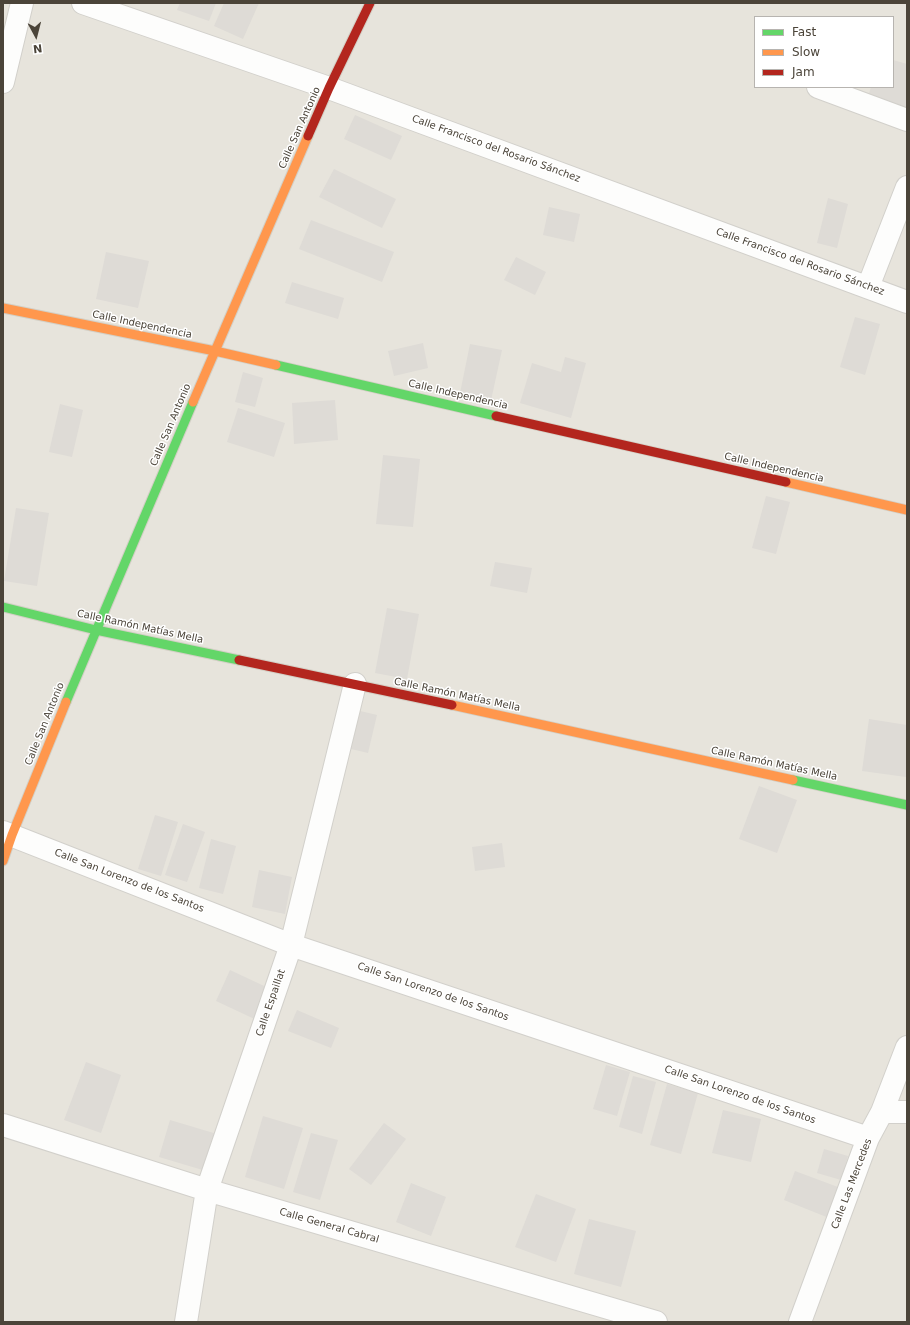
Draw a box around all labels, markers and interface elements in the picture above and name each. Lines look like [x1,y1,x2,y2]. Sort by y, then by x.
north arrow [16,16,56,56]
legend [754,16,894,88]
text: Fast [792,25,816,39]
text: N [32,41,43,55]
text: Slow [792,45,820,59]
text: Jam [792,65,815,79]
street label: Calle San Antonio [277,85,323,171]
street label: Calle Francisco del Rosario Sánchez [410,113,582,185]
street label: Calle Francisco del Rosario Sánchez [714,226,886,298]
street label: Calle Independencia [91,309,193,341]
street label: Calle Independencia [407,378,509,412]
street label: Calle San Antonio [148,382,194,468]
street label: Calle Independencia [723,451,825,485]
street label: Calle Ramón Matías Mella [76,608,204,646]
street label: Calle Ramón Matías Mella [393,676,521,714]
street label: Calle San Antonio [23,681,67,767]
street label: Calle Ramón Matías Mella [710,745,838,783]
street label: Calle San Lorenzo de los Santos [52,847,206,915]
street label: Calle San Lorenzo de los Santos [356,960,510,1024]
street label: Calle Espaillat [254,968,288,1038]
street label: Calle San Lorenzo de los Santos [663,1063,817,1127]
street label: Calle Las Mercedes [829,1137,875,1231]
street label: Calle General Cabral [278,1206,380,1246]

